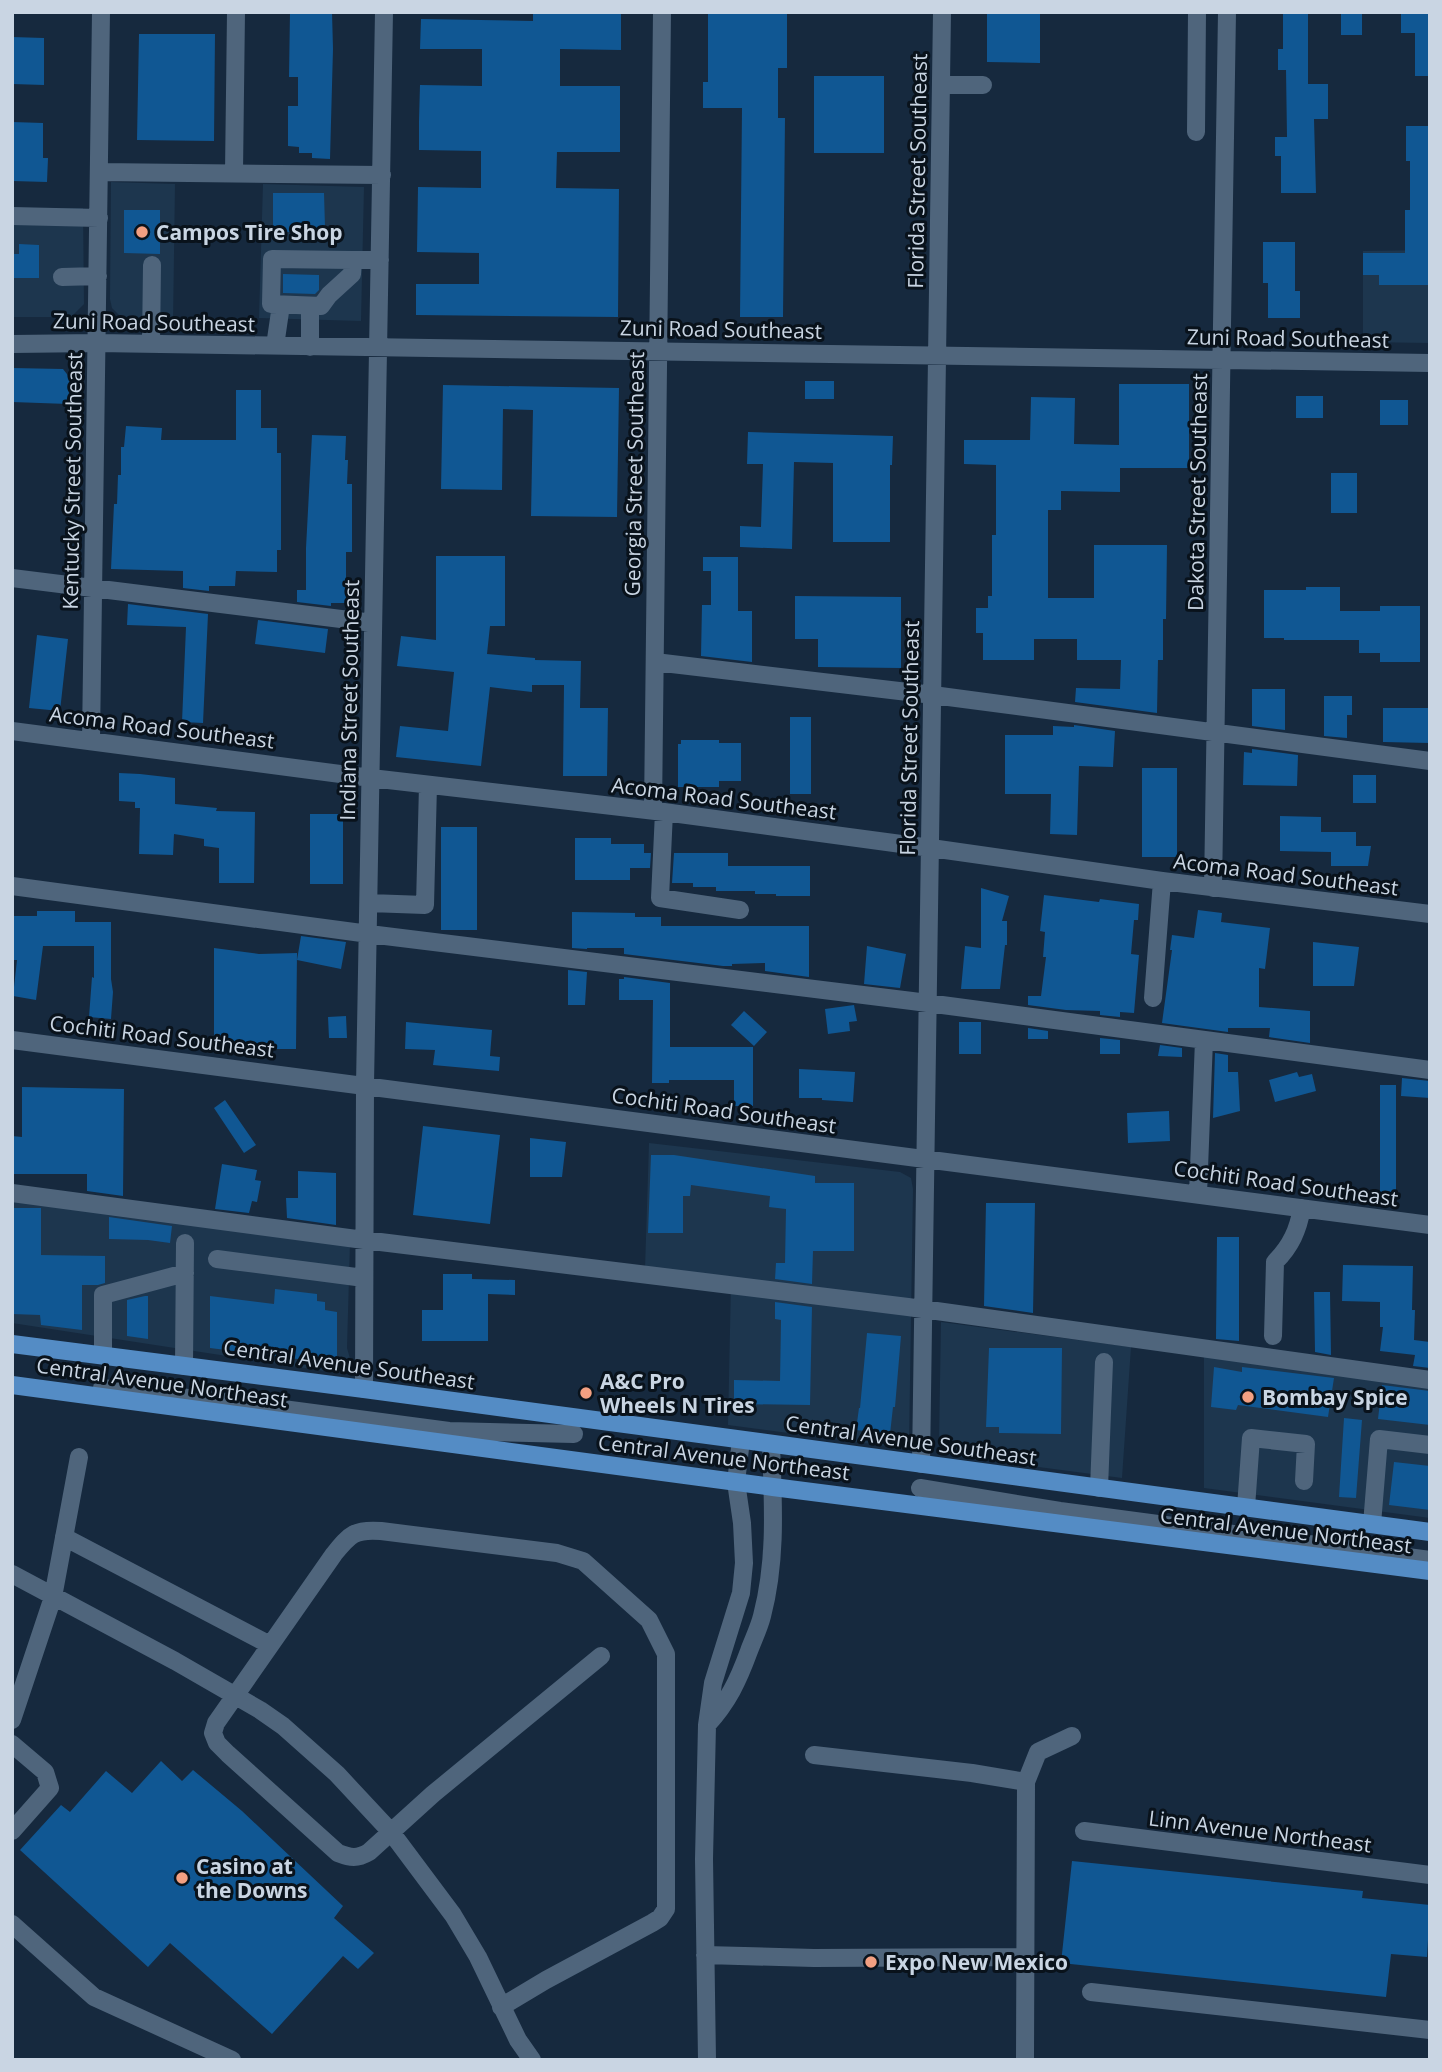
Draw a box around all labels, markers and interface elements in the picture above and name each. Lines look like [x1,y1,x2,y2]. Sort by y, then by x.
street label: Florida Street Southeast [901,53,933,289]
place label: Campos Tire Shop [156,218,343,246]
marker: Campos Tire Shop [134,224,150,240]
street label: Zuni Road Southeast [53,306,255,338]
street label: Zuni Road Southeast [620,313,822,345]
street label: Zuni Road Southeast [1187,322,1389,354]
street label: Georgia Street Southeast [618,351,650,597]
street label: Kentucky Street Southeast [56,352,88,610]
street label: Dakota Street Southeast [1181,373,1213,611]
street label: Indiana Street Southeast [333,579,365,821]
street label: Florida Street Southeast [893,620,925,856]
street label: Acoma Road Southeast [48,699,276,755]
street label: Acoma Road Southeast [610,770,838,826]
street label: Acoma Road Southeast [1172,846,1400,902]
street label: Cochiti Road Southeast [48,1008,276,1064]
street label: Cochiti Road Southeast [610,1080,838,1140]
street label: Cochiti Road Southeast [1172,1153,1400,1213]
street label: Central Avenue Southeast [222,1333,476,1395]
street label: Central Avenue Northeast [35,1351,289,1413]
place label: A&C Pro Wheels N Tires [600,1367,755,1419]
place label: Bombay Spice [1262,1383,1408,1411]
marker: A&C Pro Wheels N Tires [578,1385,594,1401]
marker: Bombay Spice [1240,1389,1256,1405]
street label: Central Avenue Southeast [784,1409,1038,1471]
street label: Central Avenue Northeast [597,1428,851,1486]
street label: Central Avenue Northeast [1159,1501,1413,1559]
street label: Linn Avenue Northeast [1147,1803,1373,1859]
place label: Casino at the Downs [196,1852,308,1904]
marker: Casino at the Downs [174,1870,190,1886]
place label: Expo New Mexico [885,1948,1068,1976]
marker: Expo New Mexico [863,1954,879,1970]

